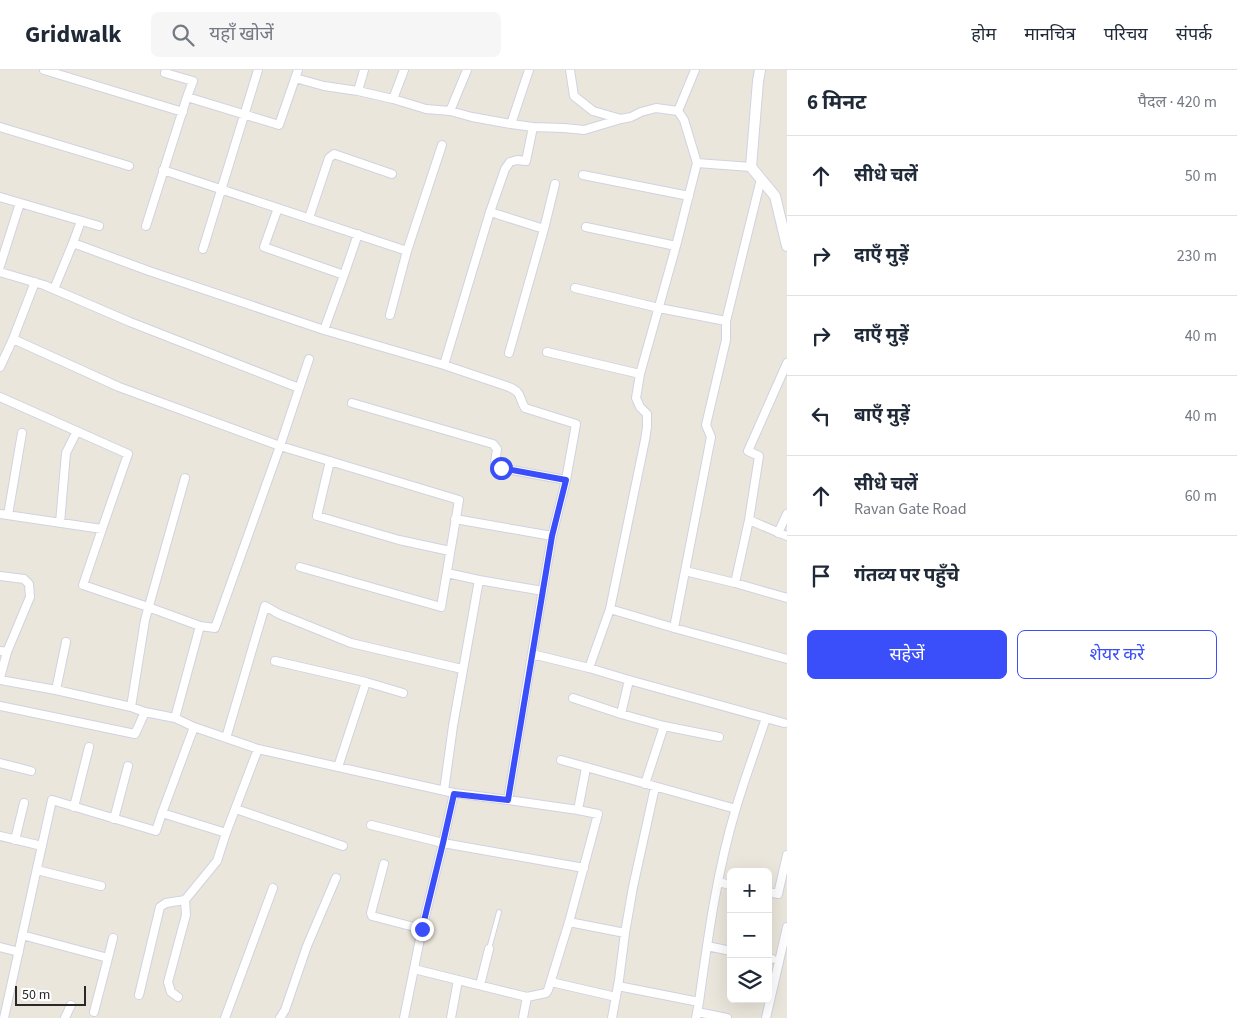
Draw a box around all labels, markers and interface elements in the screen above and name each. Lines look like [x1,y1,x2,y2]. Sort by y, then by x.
search box [151,12,501,57]
text: Gridwalk [25,17,121,52]
icon: search [169,21,197,49]
text: यहाँ खोजें [209,21,274,48]
text: होम [971,22,996,47]
text: मानचित्र [1024,22,1076,47]
text: परिचय [1104,22,1148,47]
text: संपर्क [1176,22,1212,47]
text: 6 मिनट [807,87,866,117]
text: पैदल · 420 m [1138,91,1217,113]
icon: ahead [807,162,835,190]
text: सीधे चलें [854,162,918,189]
text: 50 m [1185,165,1217,187]
icon: right [807,242,835,270]
text: दाएँ मुड़ें [854,242,909,269]
text: 230 m [1177,245,1217,267]
icon: right [807,322,835,350]
text: दाएँ मुड़ें [854,322,909,349]
text: 40 m [1185,325,1217,347]
icon: left [807,402,835,430]
text: बाएँ मुड़ें [854,402,910,429]
text: 40 m [1185,405,1217,427]
route start [490,457,513,480]
text: सीधे चलें [854,471,918,498]
icon: ahead [807,482,835,510]
text: 60 m [1185,485,1217,507]
text: Ravan Gate Road [854,498,967,520]
icon: arrive [807,562,835,590]
text: गंतव्य पर पहुँचे [854,562,959,589]
button: सहेजें [807,630,1007,679]
button: शेयर करें [1017,630,1217,679]
map controls [727,868,772,1003]
button: + [727,868,772,913]
button: − [727,913,772,958]
route end [411,918,434,941]
button: layers [727,958,772,1003]
scale bar [15,983,86,1006]
text: 50 m [22,985,50,1005]

